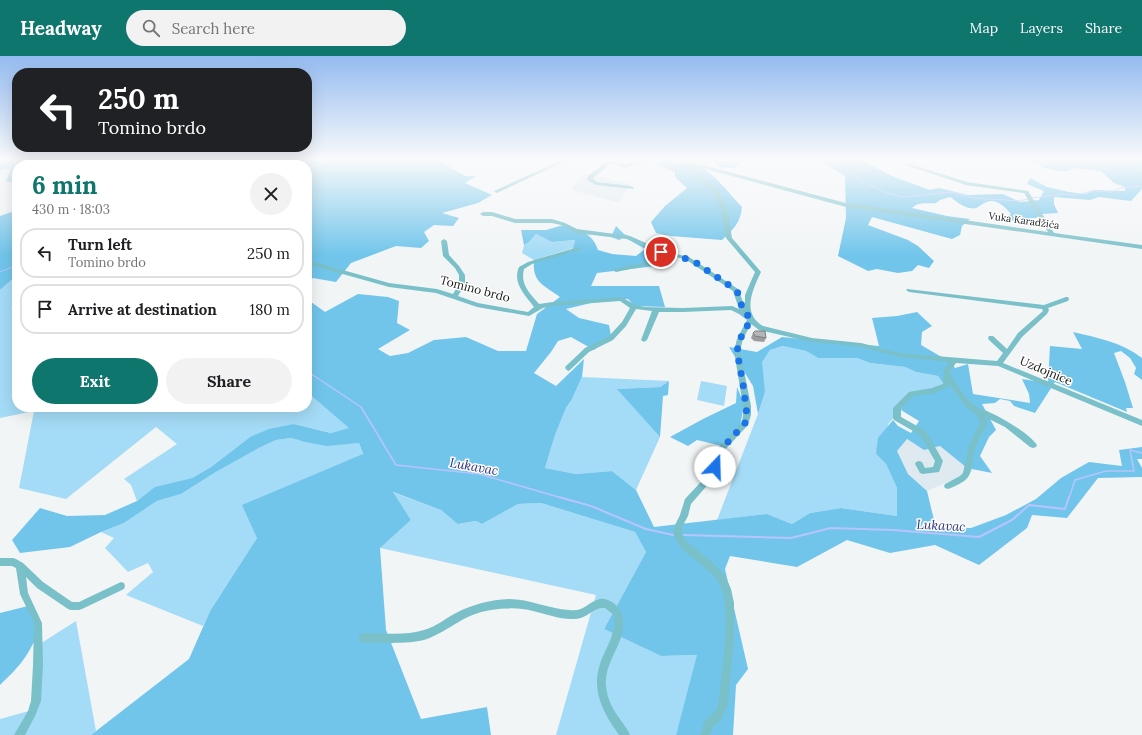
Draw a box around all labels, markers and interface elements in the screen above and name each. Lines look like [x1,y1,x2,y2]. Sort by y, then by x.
search box [126,10,406,46]
text: Headway [20,16,102,40]
icon: search [140,17,162,39]
text: Search here [172,19,255,38]
text: Map [970,19,998,37]
text: Layers [1020,19,1063,37]
text: Share [1085,19,1122,37]
text: 250 m [98,81,179,117]
icon: left [32,84,84,136]
text: Tomino brdo [98,116,206,139]
text: 6 min [32,170,97,201]
button: close [250,173,292,215]
text: 430 m · 18:03 [32,201,110,218]
street label: Vuka Karadžića [987,209,1060,232]
text: Turn left [68,235,132,254]
pin [644,235,678,269]
icon: arrive [650,241,672,263]
icon: left [34,242,56,264]
text: 250 m [247,244,290,263]
text: Tomino brdo [68,254,146,271]
street label: Tomino brdo [438,272,512,305]
icon: arrive [34,298,56,320]
text: Arrive at destination [68,300,217,319]
text: 180 m [249,300,290,319]
street label: Uzdojnice [1018,353,1075,389]
button: Exit [32,358,158,404]
button: Share [166,358,292,404]
position arrow [694,446,736,488]
water label: Lukavac [448,454,500,479]
water label: Lukavac [916,516,966,535]

